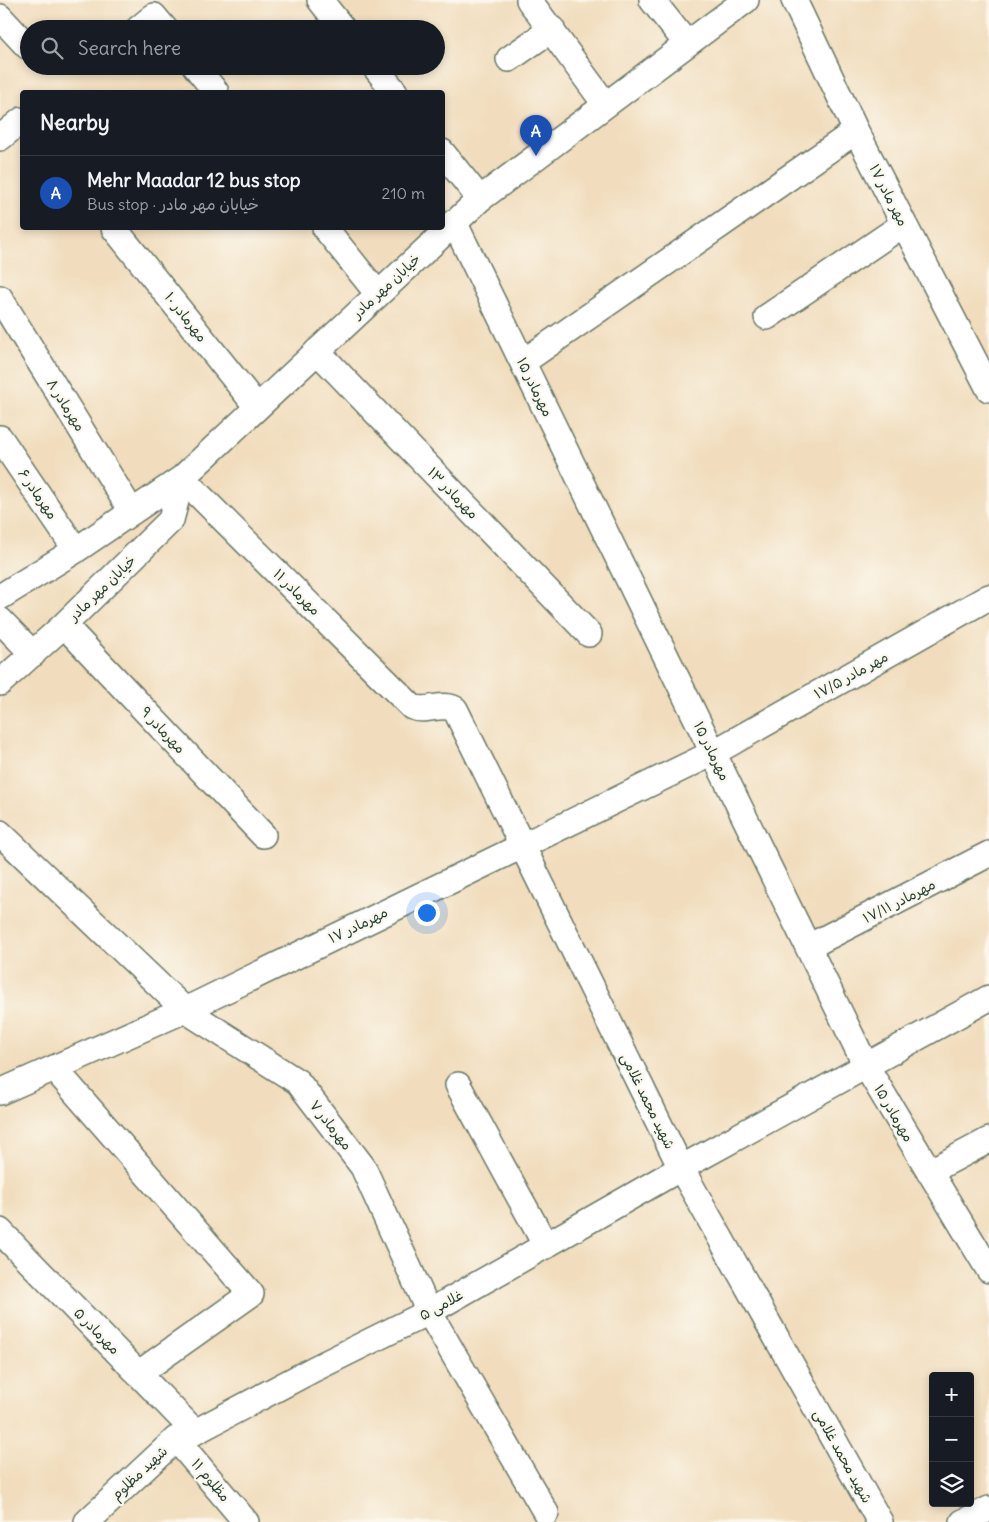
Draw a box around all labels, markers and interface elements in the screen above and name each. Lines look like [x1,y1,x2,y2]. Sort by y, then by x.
search box [20,20,445,75]
icon: search [38,34,66,62]
text: Search here [78,36,181,60]
text: Nearby [40,109,110,136]
pin: A [520,115,552,156]
street label: مهر مادر ۱۷ [866,161,912,229]
text: Mehr Maadar 12 bus stop [87,168,301,192]
text: A [51,183,61,203]
text: 210 m [382,183,425,203]
text: Bus stop · خیابان مهر مادر [87,194,259,214]
street label: خیابان مهر مادر [347,250,424,323]
street label: مهرمادر ۱۰ [161,288,211,346]
street label: مهرمادر ۱۵ [513,354,557,420]
street label: مهرمادر ۸ [43,375,89,435]
street label: مهرمادر ۱۳ [424,463,482,523]
street label: مهرمادر ۶ [14,465,62,523]
street label: خیابان مهر مادر [64,551,139,625]
street label: مهرمادر ۱۱ [270,565,324,619]
street label: مهر مادر ۱۷/۵ [811,647,891,703]
street label: مهرمادر ۹ [137,703,189,757]
street label: مهرمادر ۱۵ [690,718,734,784]
street label: مهرمادر ۱۷/۱۱ [860,875,938,927]
your location [414,900,440,926]
street label: مهرمادر ۱۷ [325,903,391,947]
street label: شهید محمد غلامی [617,1050,679,1152]
street label: مهرمادر ۱۵ [870,1081,918,1145]
street label: مهرمادر ۷ [306,1096,356,1154]
street label: غلامی ۵ [416,1286,466,1324]
street label: مهرمادر ۵ [70,1304,124,1358]
map controls [929,1372,974,1507]
button: + [929,1372,974,1417]
street label: شهید محمد غلامی [810,1406,876,1506]
button: − [929,1417,974,1462]
street label: شهید مظلوم [107,1442,172,1505]
street label: مظلوم ۱۱ [186,1455,234,1507]
button: layers [929,1462,974,1507]

